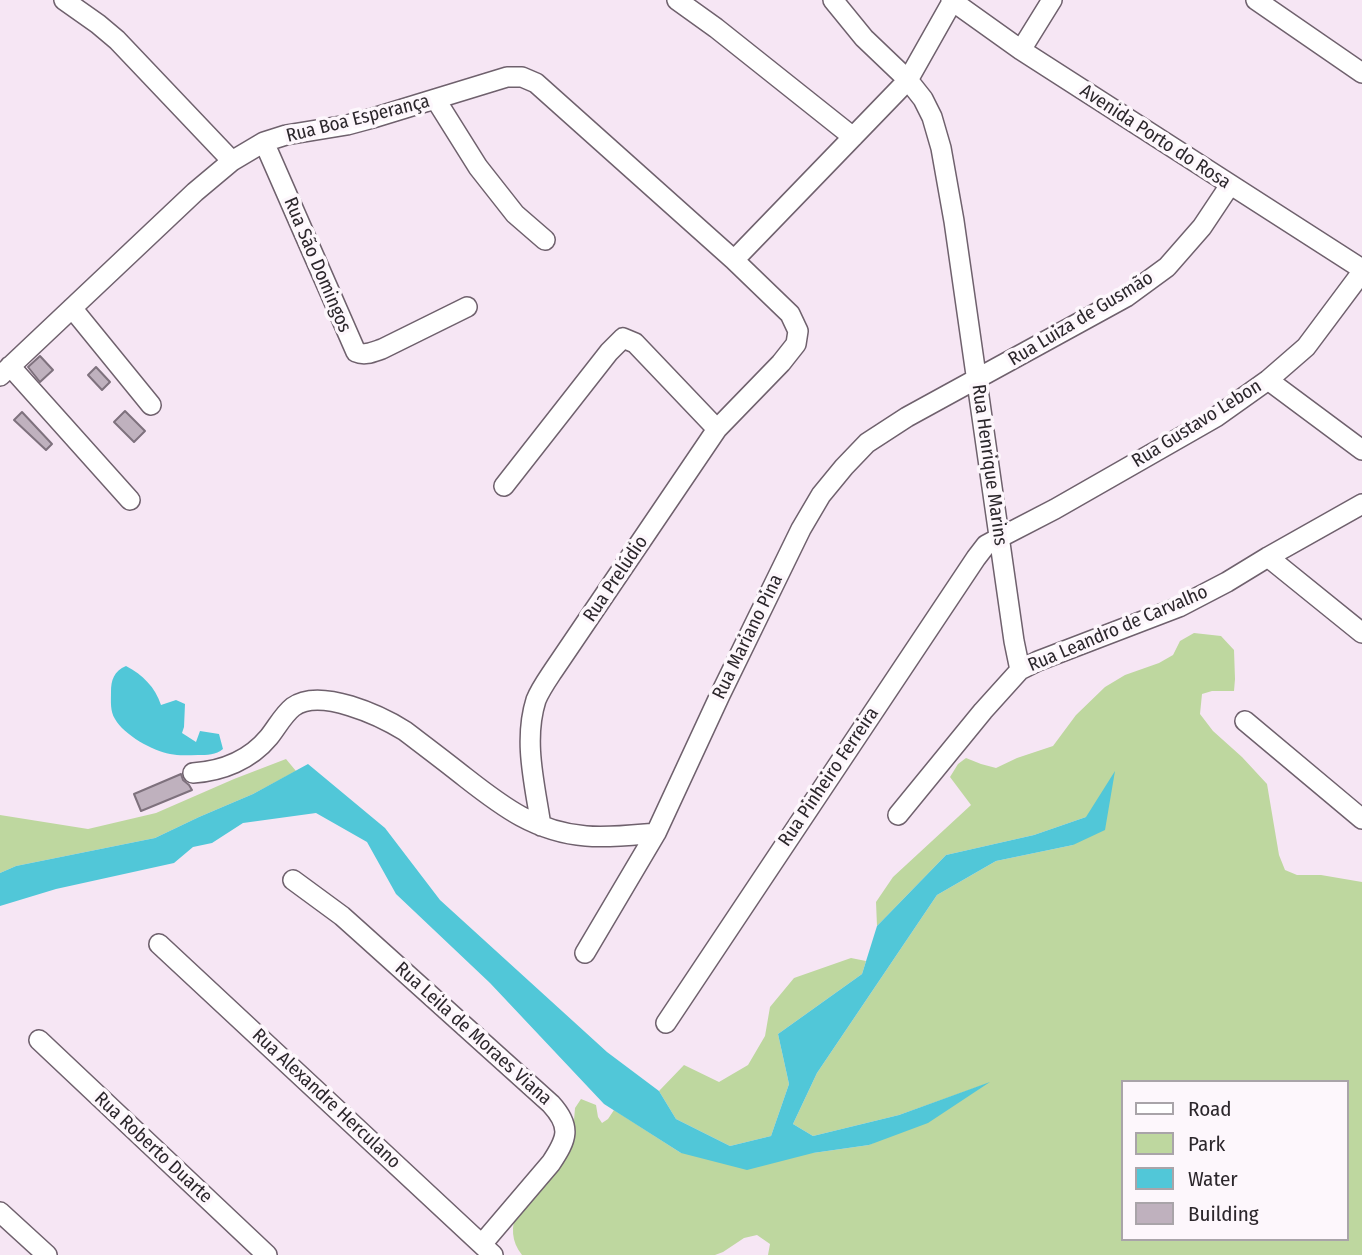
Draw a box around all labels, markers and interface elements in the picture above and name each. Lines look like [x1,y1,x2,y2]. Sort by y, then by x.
street label: Avenida Porto do Rosa [1075,80,1235,194]
street label: Rua Boa Esperança [284,90,432,148]
street label: Rua São Domingos [278,194,356,336]
street label: Rua Luiza de Gusmão [1004,267,1158,371]
street label: Rua Gustavo Lebon [1128,375,1266,473]
street label: Rua Henrique Marins [966,383,1012,547]
street label: Rua Prelúdio [579,532,653,626]
street label: Rua Mariano Pina [708,571,788,703]
street label: Rua Leandro de Carvalho [1025,581,1211,677]
street label: Rua Pinheiro Ferreira [774,703,884,851]
street label: Rua Leila de Moraes Viana [390,958,556,1110]
street label: Rua Alexandre Herculano [247,1024,405,1174]
legend [1120,1080,1348,1241]
street label: Rua Roberto Duarte [89,1088,217,1208]
text: Road [1188,1096,1232,1122]
text: Park [1188,1131,1225,1157]
text: Water [1188,1166,1238,1192]
text: Building [1188,1201,1259,1227]

